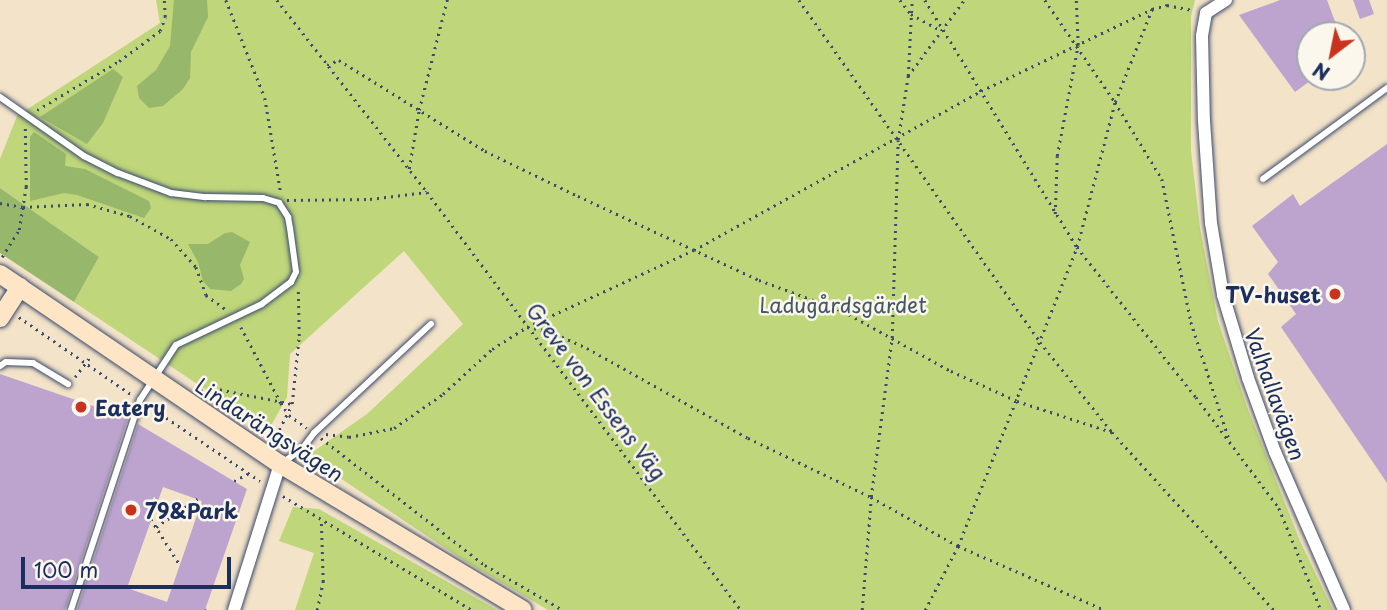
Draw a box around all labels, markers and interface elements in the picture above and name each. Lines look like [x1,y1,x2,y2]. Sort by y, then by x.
north arrow [1296,21,1366,91]
text: N [1307,56,1335,88]
place label: TV-huset [1225,281,1321,307]
marker: TV-huset [1327,286,1343,302]
park label: Ladugårdsgärdet [759,291,927,317]
street label: Greve von Essens Väg [522,297,672,485]
street label: Valhallavägen [1240,325,1312,463]
street label: Lindarängsvägen [191,372,349,486]
place label: Eatery [95,394,165,420]
marker: Eatery [73,399,89,415]
place label: 79&Park [145,497,238,523]
marker: 79&Park [123,502,139,518]
scale bar [24,544,234,588]
text: 100 m [34,553,98,585]

